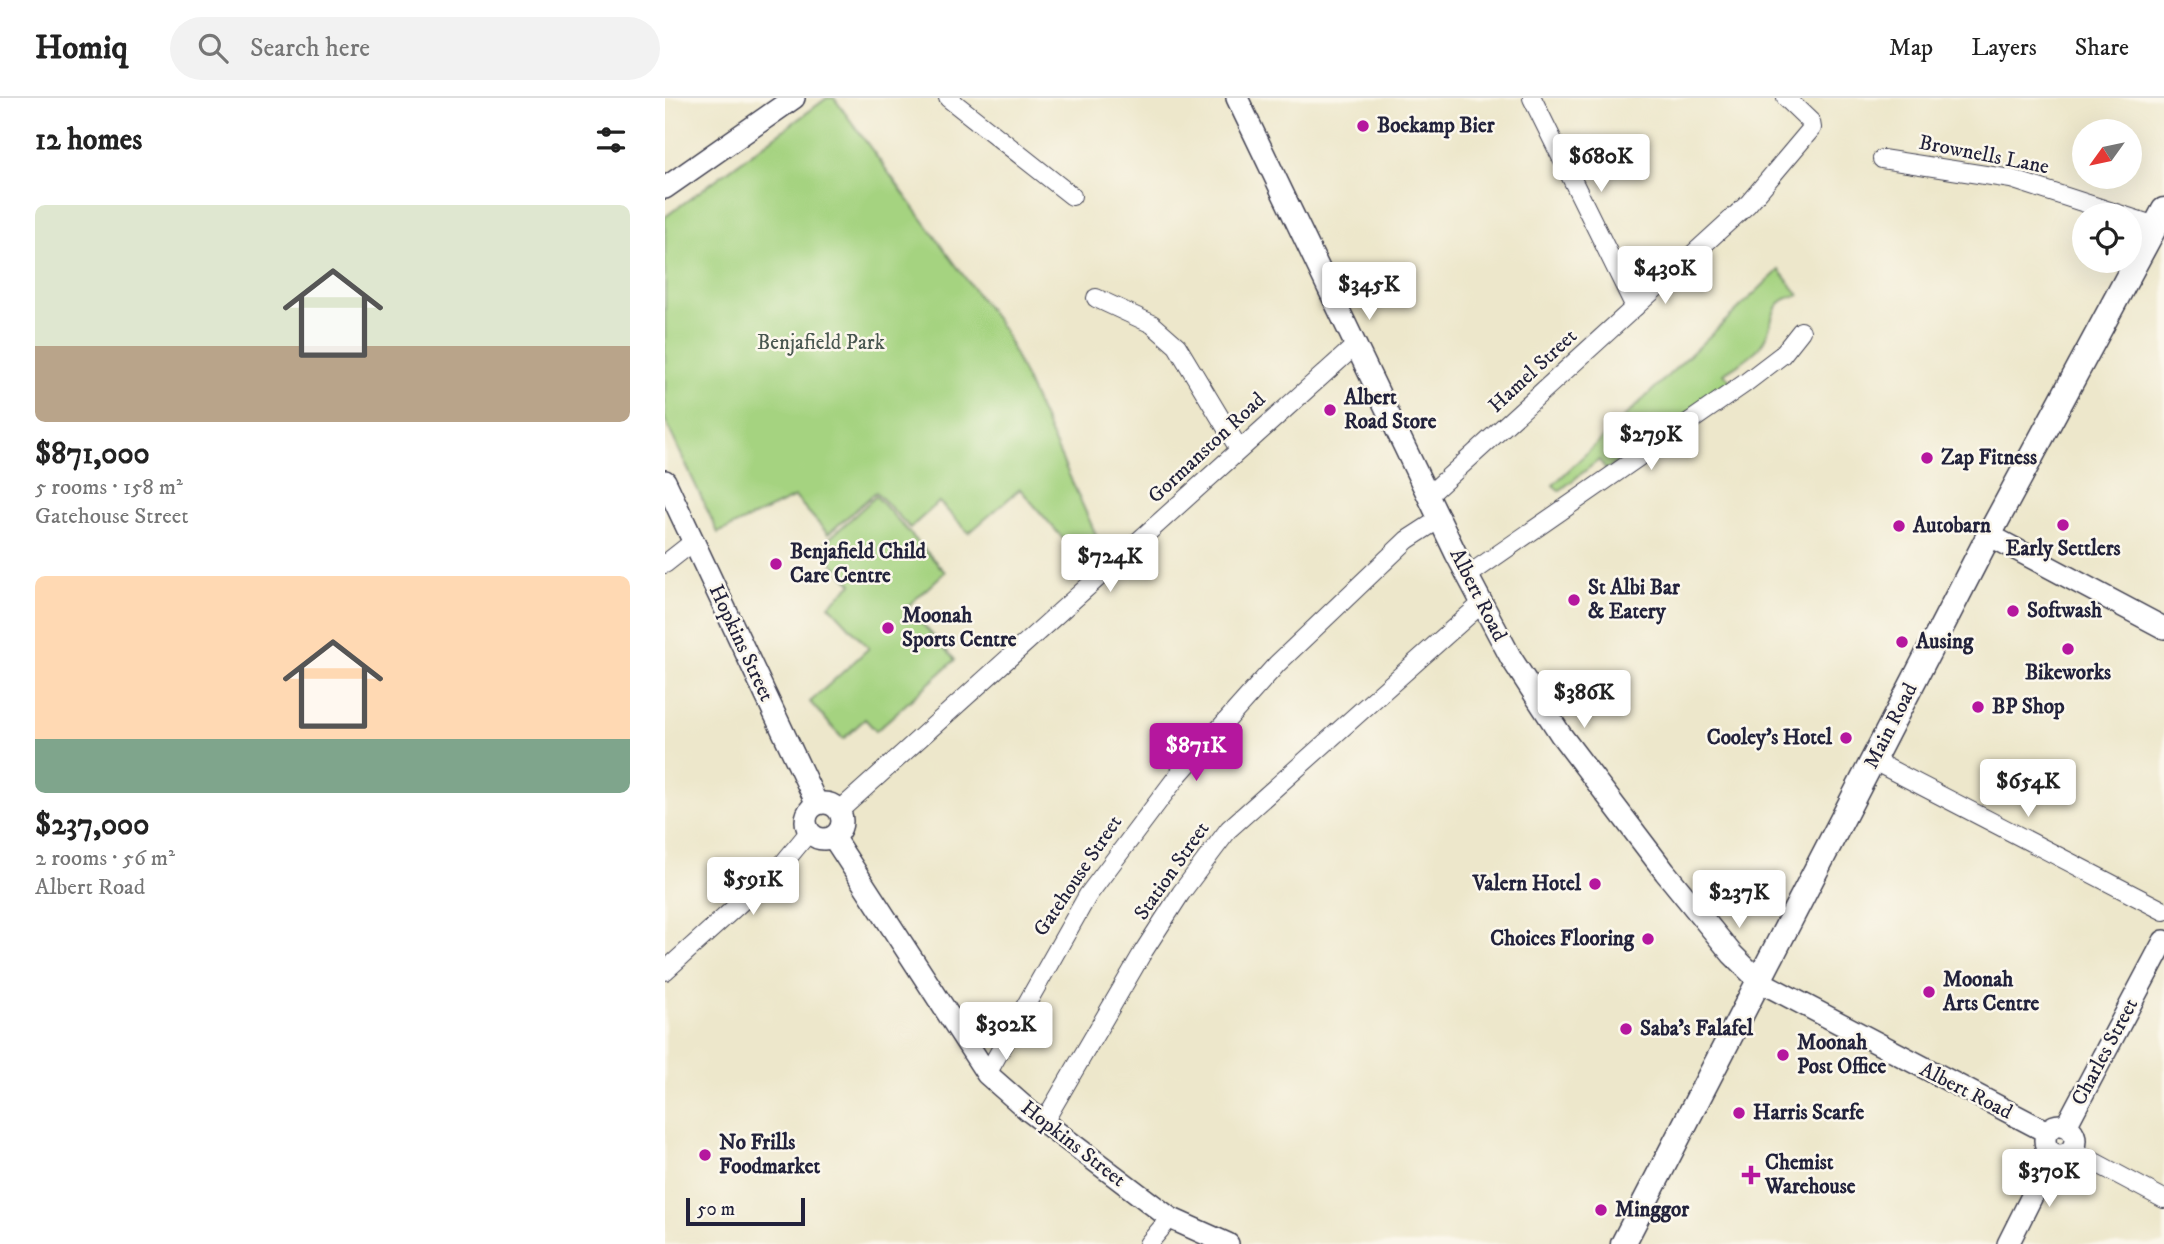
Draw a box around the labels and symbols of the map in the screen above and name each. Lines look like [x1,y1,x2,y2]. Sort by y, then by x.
place label: Boekamp Bier [1377,113,1496,139]
marker: Boekamp Bier [1355,118,1371,134]
north arrow [2072,119,2142,189]
street label: Brownells Lane [1917,130,2052,180]
pin: $680K [1552,134,1650,194]
pin: $430K [1616,246,1714,306]
pin: $345K [1320,262,1418,322]
street label: Hamel Street [1483,323,1583,419]
park label: Benjafield Park [757,330,886,356]
place label: Albert Road Store [1343,385,1437,435]
street label: Gormanston Road [1143,387,1272,509]
marker: Albert Road Store [1322,402,1338,418]
pin: $279K [1602,412,1700,472]
place label: Zap Fitness [1941,445,2037,471]
marker: Zap Fitness [1919,450,1935,466]
place label: Autobarn [1912,513,1992,539]
marker: Early Settlers [2055,517,2071,533]
marker: Autobarn [1891,518,1907,534]
pin: $724K [1061,534,1159,594]
place label: Early Settlers [2006,536,2120,562]
place label: Benjafield Child Care Centre [790,539,926,589]
street label: Albert Road [1444,544,1513,646]
marker: Benjafield Child Care Centre [768,556,784,572]
place label: St Albi Bar & Eatery [1588,575,1681,625]
street label: Hopkins Street [703,580,780,706]
marker: St Albi Bar & Eatery [1566,592,1582,608]
place label: Softwash [2027,598,2103,624]
place label: Moonah Sports Centre [902,603,1017,653]
marker: Softwash [2005,603,2021,619]
marker: Moonah Sports Centre [880,620,896,636]
place label: Ausing [1915,629,1974,655]
marker: Ausing [1894,634,1910,650]
marker: Bikeworks [2060,641,2076,657]
place label: Bikeworks [2025,660,2111,686]
pin: $386K [1535,670,1633,730]
street label: Main Road [1858,678,1924,773]
place label: BP Shop [1992,694,2065,720]
marker: BP Shop [1970,699,1986,715]
pin: $871K [1147,724,1245,783]
place label: Cooley's Hotel [1707,725,1833,751]
marker: Cooley's Hotel [1838,730,1854,746]
pin: $654K [1979,760,2077,819]
street label: Gatehouse Street [1028,810,1128,941]
street label: Station Street [1129,817,1216,925]
pin: $591K [704,858,802,917]
pin: $237K [1690,870,1788,930]
place label: Valern Hotel [1472,871,1582,897]
marker: Valern Hotel [1587,876,1603,892]
place label: Choices Flooring [1490,926,1635,952]
marker: Choices Flooring [1640,931,1656,947]
place label: Moonah Arts Centre [1942,967,2039,1017]
marker: Moonah Arts Centre [1921,984,1937,1000]
street label: Charles Street [2066,994,2144,1110]
pin: $302K [957,1002,1055,1062]
place label: Saba's Falafel [1640,1016,1754,1042]
marker: Saba's Falafel [1618,1021,1634,1037]
place label: Moonah Post Office [1797,1030,1887,1080]
marker: Moonah Post Office [1775,1047,1791,1063]
street label: Albert Road [1915,1057,2017,1126]
street label: Hopkins Street [1015,1095,1131,1193]
place label: Harris Scarfe [1753,1100,1865,1126]
marker: Harris Scarfe [1731,1105,1747,1121]
place label: No Frills Foodmarket [719,1130,820,1180]
marker: No Frills Foodmarket [697,1147,713,1163]
place label: Chemist Warehouse [1764,1150,1856,1200]
pin: $370K [2000,1150,2098,1209]
marker: Chemist Warehouse [1743,1167,1759,1183]
scale bar [686,1195,805,1227]
place label: Minggor [1615,1197,1690,1223]
marker: Minggor [1593,1202,1609,1218]

